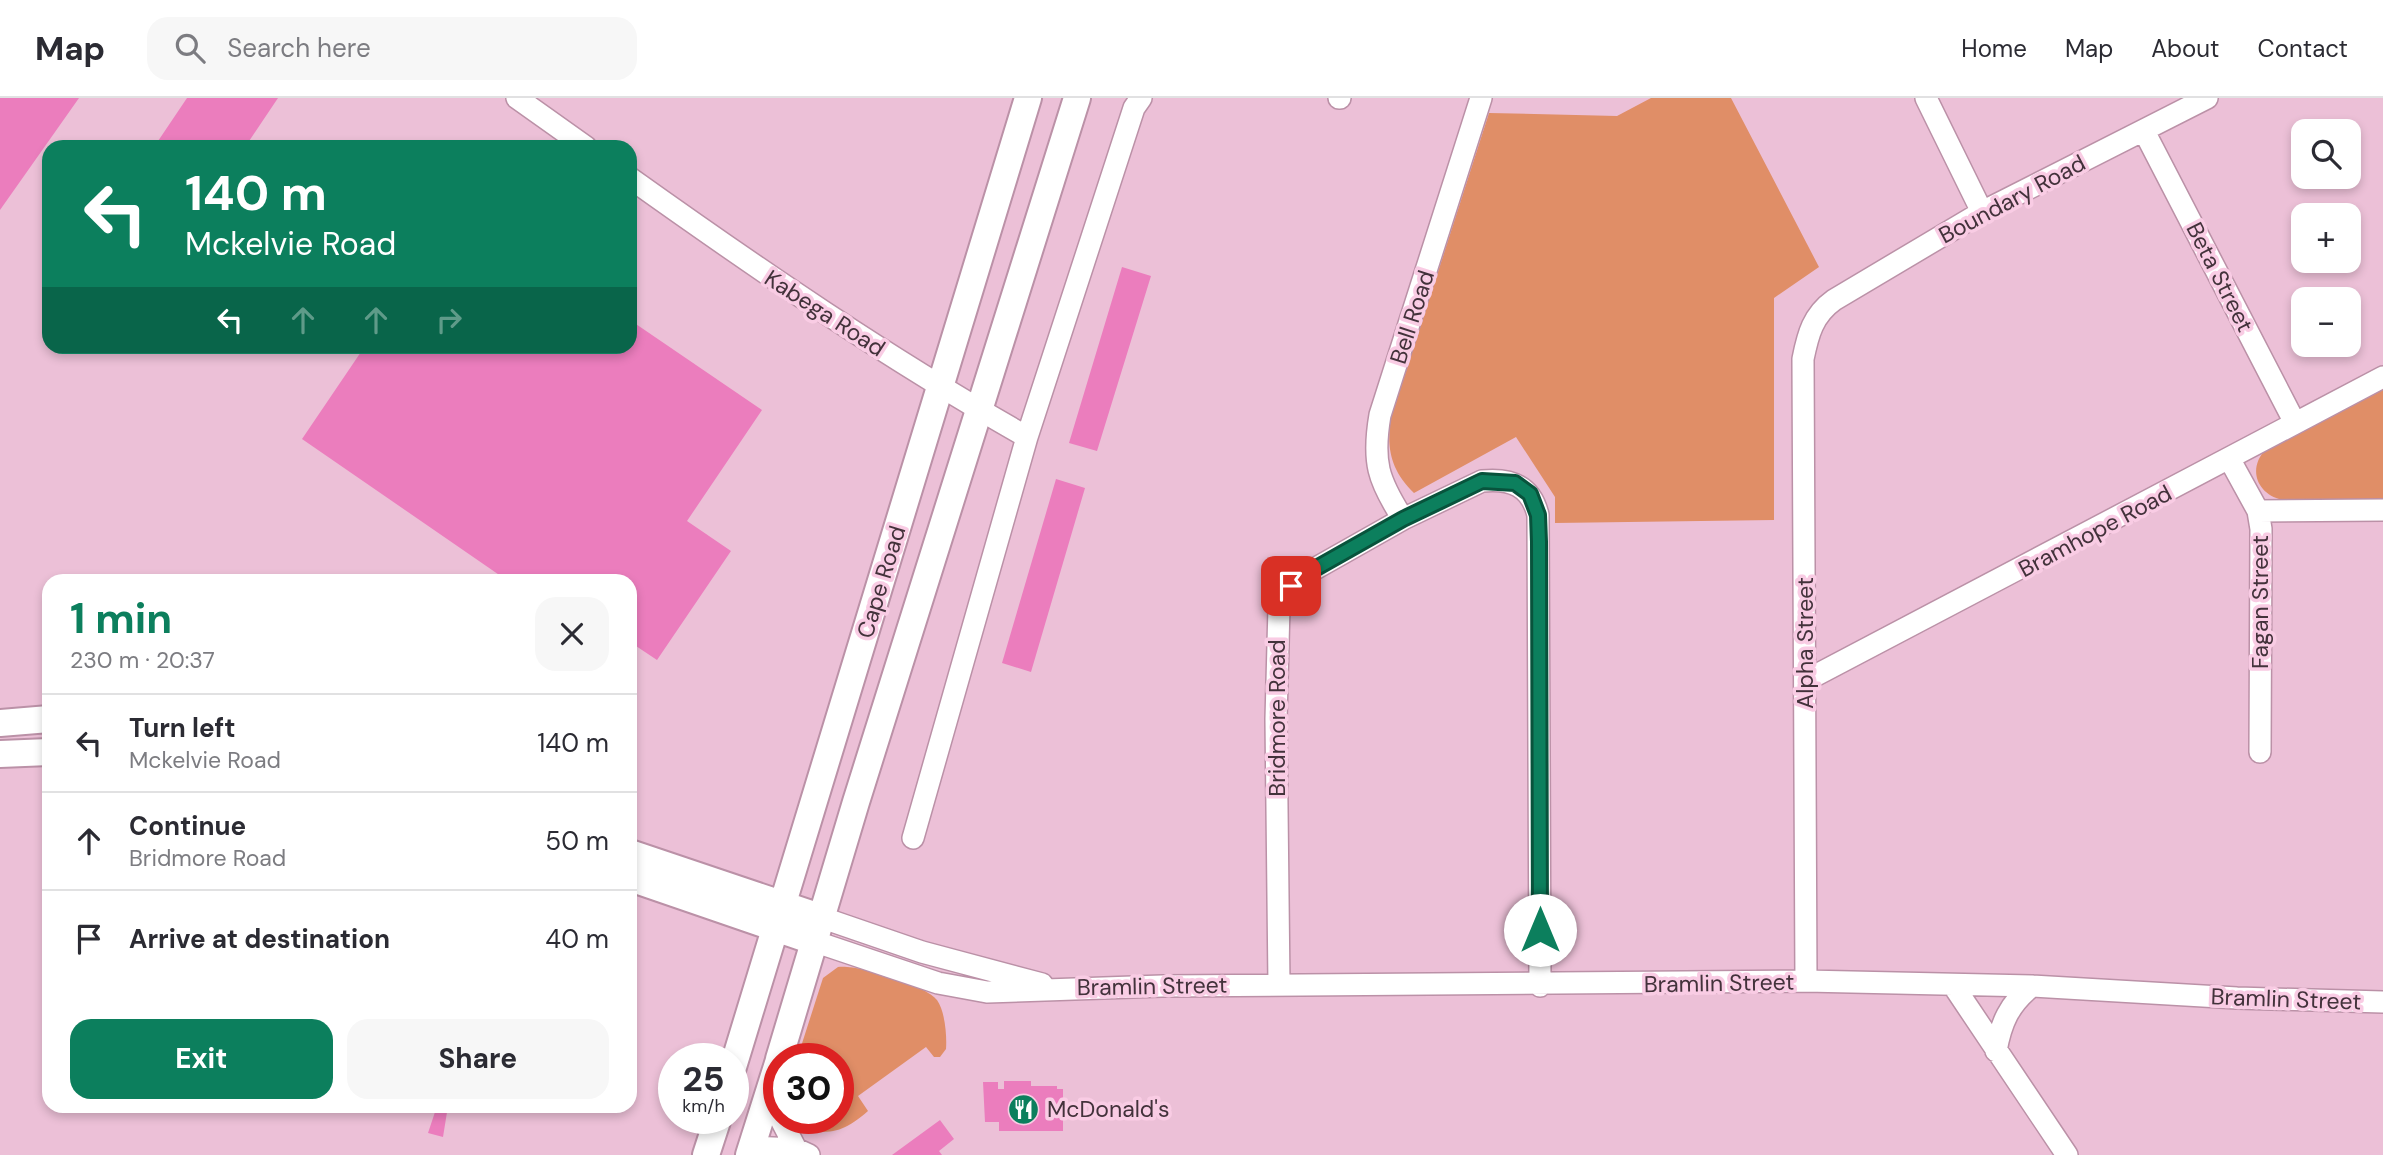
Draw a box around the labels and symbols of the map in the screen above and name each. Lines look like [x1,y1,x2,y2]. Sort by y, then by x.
street label: Boundary Road [1934,148,2090,250]
street label: Beta Street [2180,217,2260,337]
street label: Kabega Road [759,263,891,363]
street label: Bell Road [1383,266,1441,368]
street label: Bramhope Road [2013,478,2177,584]
street label: Cape Road [850,522,912,642]
street label: Fagan Street [2245,535,2275,669]
pin [1261,556,1321,616]
street label: Alpha Street [1790,577,1820,709]
street label: Bridmore Road [1262,639,1292,797]
position arrow [1503,893,1577,967]
street label: Bramlin Street [1643,967,1795,999]
street label: Bramlin Street [1076,970,1228,1002]
street label: Bramlin Street [2210,981,2362,1017]
speed limit sign: 30 [763,1043,854,1134]
restaurant icon: McDonald's [1007,1092,1041,1126]
place label: McDonald's [1047,1094,1169,1124]

